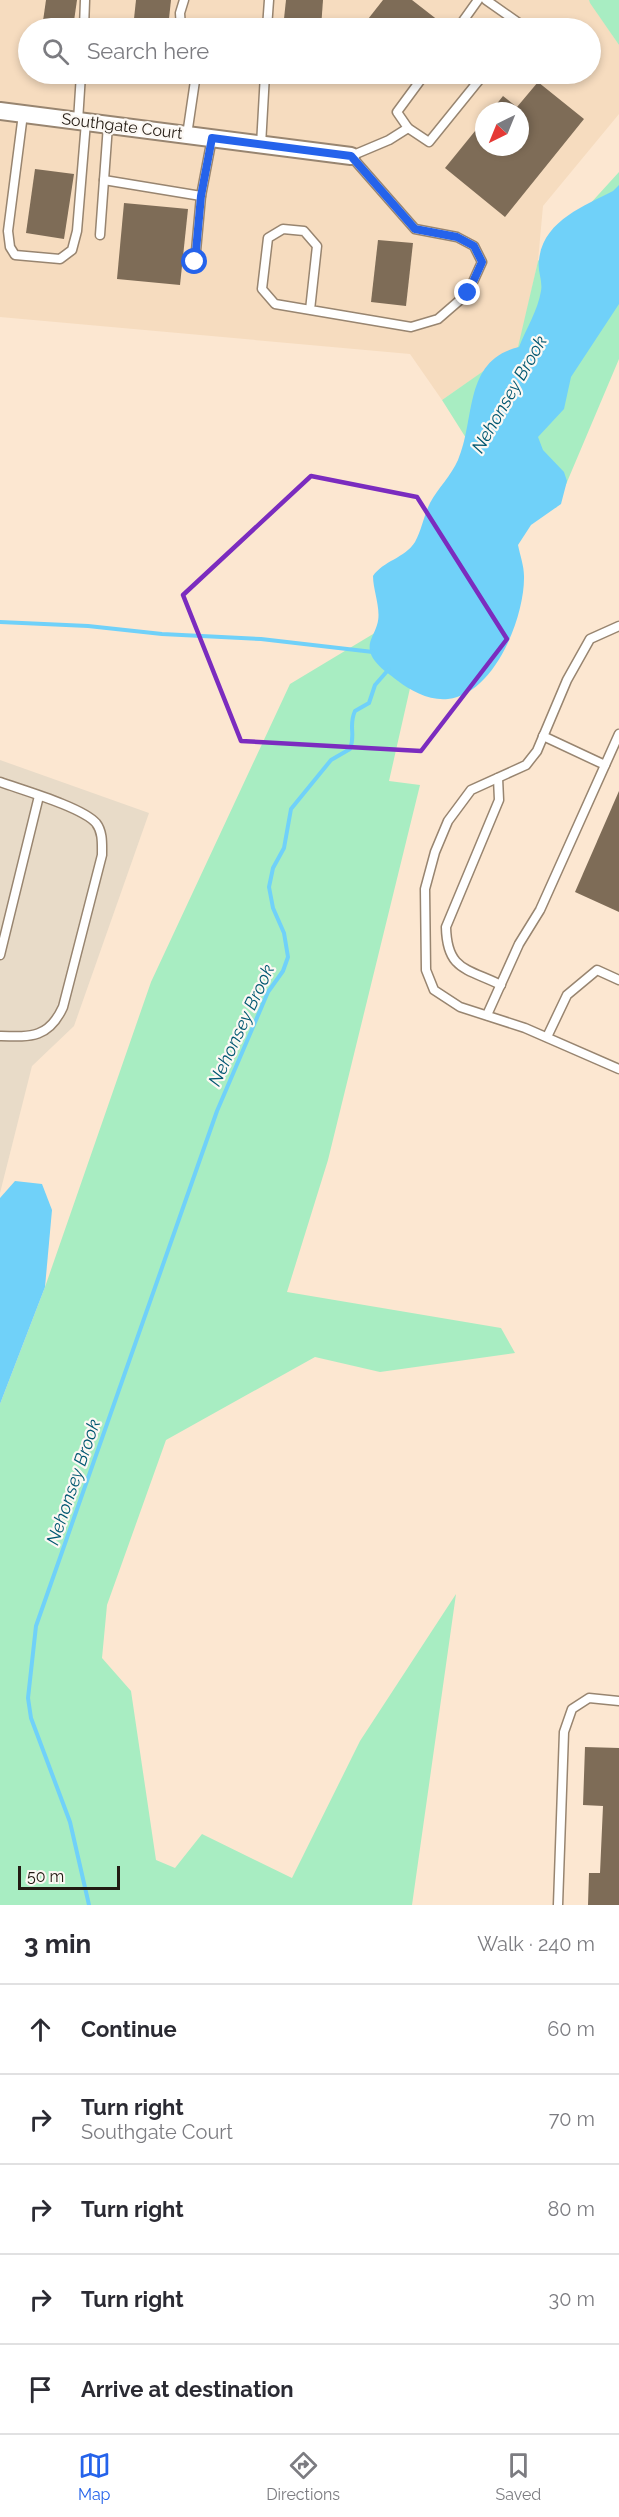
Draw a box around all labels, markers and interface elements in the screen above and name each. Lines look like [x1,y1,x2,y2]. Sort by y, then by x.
search box [18,18,601,84]
icon: search [39,35,72,68]
text: Search here [87,38,209,64]
north arrow [475,102,529,156]
street label: Southgate Court [60,109,184,143]
route start [181,248,207,274]
route end [454,279,480,305]
water label: Nehonsey Brook [467,331,551,456]
water label: Nehonsey Brook [204,961,278,1089]
water label: Nehonsey Brook [42,1416,104,1548]
scale bar [18,1863,120,1890]
text: 50 m [27,1867,64,1886]
text: 3 min [24,1929,91,1959]
text: Walk · 240 m [477,1932,595,1956]
icon: ahead [24,2013,57,2046]
text: Continue [81,2016,177,2042]
text: 60 m [547,2017,595,2041]
text: Turn right [81,2094,184,2120]
icon: right [24,2103,57,2136]
text: 70 m [549,2107,595,2131]
text: Southgate Court [81,2120,233,2144]
icon: right [24,2193,57,2226]
text: Turn right [81,2196,184,2222]
text: 80 m [547,2197,595,2221]
icon: right [24,2283,57,2316]
text: Turn right [81,2286,184,2312]
text: 30 m [549,2287,595,2311]
icon: arrive [24,2373,57,2406]
text: Arrive at destination [81,2376,294,2402]
tab: Map [78,2449,111,2504]
tab: Directions [266,2449,340,2504]
tab: Saved [495,2449,541,2504]

